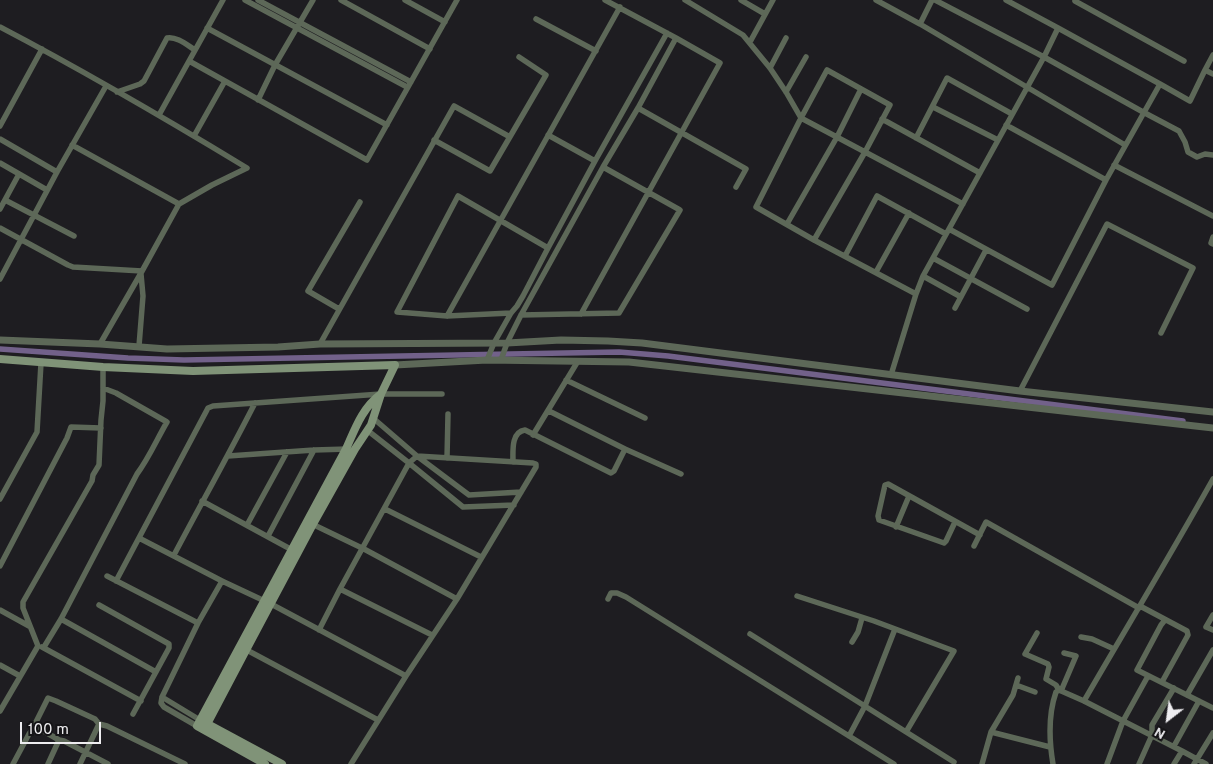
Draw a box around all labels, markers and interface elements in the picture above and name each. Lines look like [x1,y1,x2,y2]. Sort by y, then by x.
north arrow [1143,694,1193,744]
scale bar [22,712,104,744]
text: 100 m [28,721,69,740]
text: N [1152,723,1169,742]

